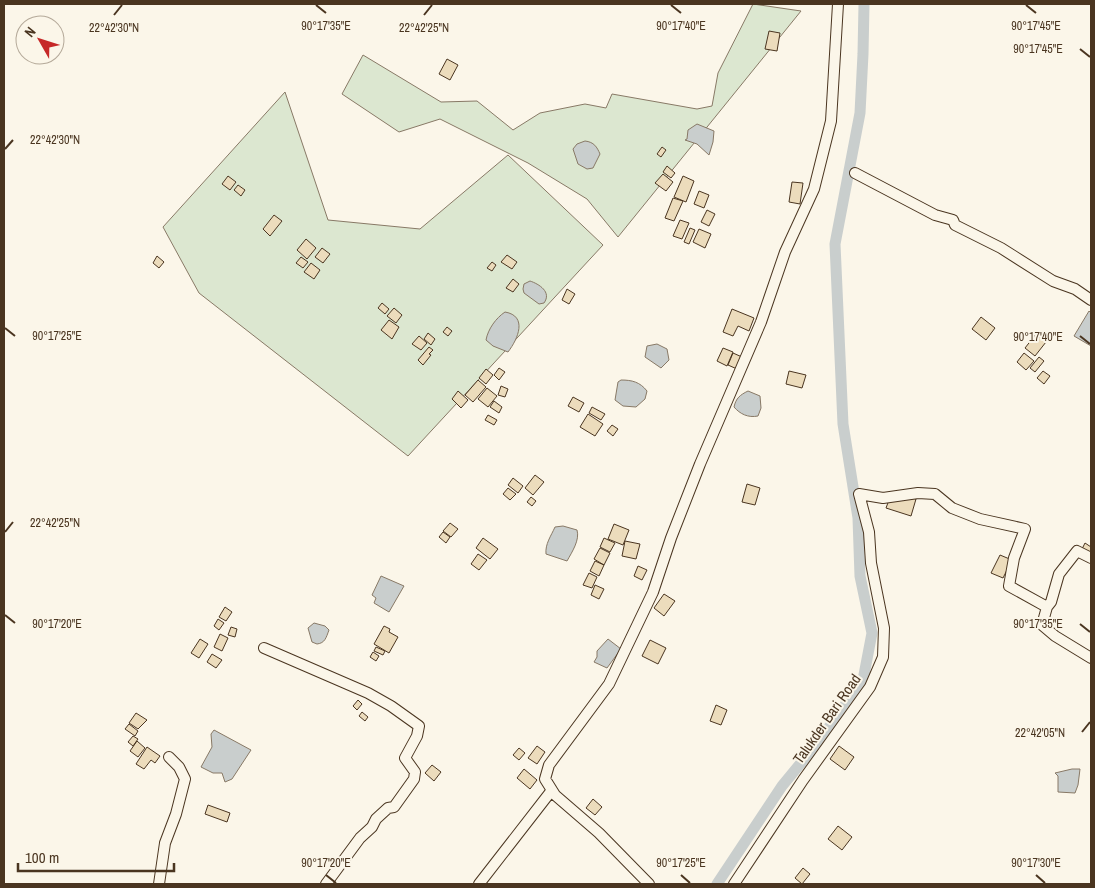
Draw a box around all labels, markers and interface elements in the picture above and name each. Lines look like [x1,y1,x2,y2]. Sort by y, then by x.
north arrow [15,15,65,65]
text: 90°17'35"E [301,18,351,34]
text: 90°17'40"E [656,18,706,34]
text: 90°17'45"E [1011,18,1061,34]
text: 22°42'30"N [89,20,139,36]
text: 22°42'25"N [399,20,449,36]
text: N [20,23,40,41]
text: 90°17'45"E [1013,41,1063,57]
text: 22°42'30"N [30,132,80,148]
text: 90°17'25"E [32,328,82,344]
text: 90°17'40"E [1013,329,1063,345]
text: 22°42'25"N [30,515,80,531]
text: 90°17'20"E [32,616,82,632]
text: 90°17'35"E [1013,616,1063,632]
street label: Talukder Bari Road [788,669,865,768]
text: 22°42'05"N [1015,725,1065,741]
scale bar [18,840,174,872]
text: 100 m [25,847,59,868]
text: 90°17'20"E [301,855,351,871]
text: 90°17'25"E [656,855,706,871]
text: 90°17'30"E [1011,855,1061,871]

